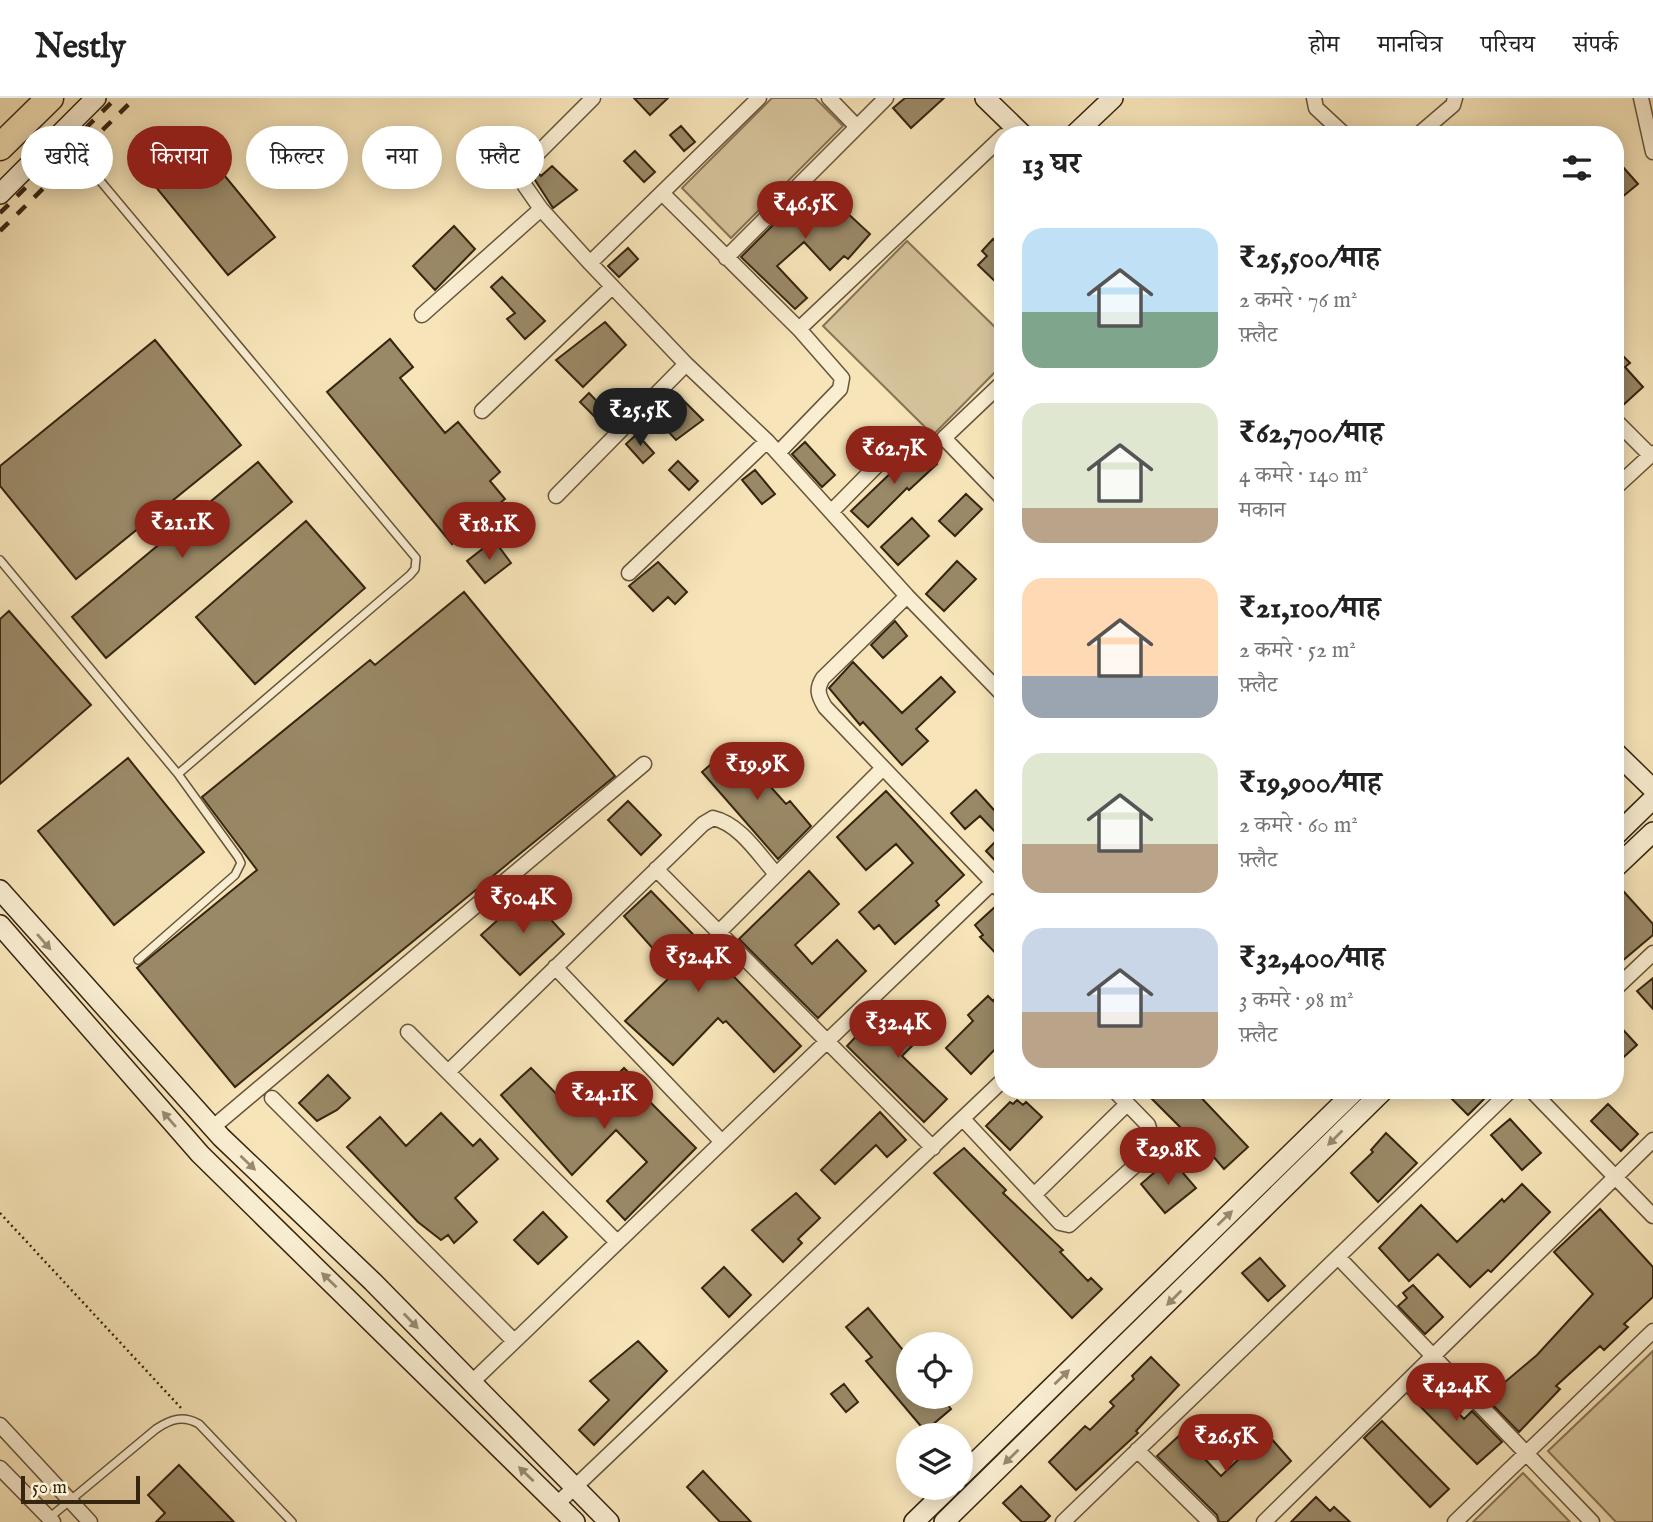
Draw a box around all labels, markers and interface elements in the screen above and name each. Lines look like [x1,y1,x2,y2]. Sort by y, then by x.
text: Nestly [35,27,126,69]
text: होम [1309,30,1339,61]
text: मानचित्र [1377,30,1443,61]
text: परिचय [1481,30,1535,61]
text: संपर्क [1573,30,1618,61]
chip: खरीदें [21,126,113,189]
chip: किराया [127,126,232,189]
chip: फ़िल्टर [246,126,348,189]
chip: नया [362,126,442,189]
chip: फ़्लैट [456,126,544,189]
text: 13 घर [1022,146,1081,184]
icon: filters [1558,149,1596,187]
pin: ₹46.5K [748,181,862,241]
text: ₹46.5K [773,189,837,218]
text: ₹25,500/माह [1239,240,1380,278]
icon: home [1078,256,1162,340]
text: 2 कमरे · 76 m² [1239,286,1357,315]
text: फ़्लैट [1239,321,1277,350]
pin: ₹25.5K [583,388,697,448]
text: ₹25.5K [609,396,671,425]
text: ₹62,700/माह [1239,415,1383,453]
pin: ₹62.7K [837,426,951,486]
icon: home [1078,431,1162,515]
text: ₹62.7K [862,434,926,463]
text: 4 कमरे · 140 m² [1239,461,1369,490]
text: मकान [1239,496,1286,525]
pin: ₹21.1K [125,500,239,560]
pin: ₹18.1K [432,503,546,562]
text: ₹21.1K [151,508,213,537]
text: ₹18.1K [459,510,519,539]
text: ₹21,100/माह [1239,590,1380,628]
icon: home [1078,606,1162,690]
text: 2 कमरे · 52 m² [1239,636,1356,665]
text: फ़्लैट [1239,671,1277,700]
pin: ₹19.9K [700,742,814,802]
text: ₹19.9K [725,750,789,779]
text: ₹19,900/माह [1239,765,1382,803]
icon: home [1078,781,1162,865]
text: 2 कमरे · 60 m² [1239,811,1358,840]
text: फ़्लैट [1239,846,1277,875]
pin: ₹50.4K [466,876,580,935]
text: ₹50.4K [490,883,556,912]
one-way arrow [36,933,52,951]
pin: ₹52.4K [641,934,755,994]
text: ₹32,400/माह [1239,940,1385,978]
text: ₹52.4K [665,942,731,971]
icon: home [1078,956,1162,1040]
text: 3 कमरे · 98 m² [1239,986,1354,1015]
pin: ₹32.4K [841,1000,955,1060]
text: ₹32.4K [865,1008,931,1037]
text: फ़्लैट [1239,1021,1277,1050]
pin: ₹24.1K [547,1072,661,1131]
text: ₹24.1K [571,1079,637,1108]
one-way arrow [162,1110,177,1127]
pin: ₹29.8K [1111,1128,1225,1187]
one-way arrow [1327,1130,1344,1147]
text: ₹29.8K [1136,1135,1200,1164]
one-way arrow [239,1155,256,1171]
one-way arrow [1216,1211,1233,1227]
one-way arrow [321,1273,338,1289]
one-way arrow [1165,1290,1182,1307]
one-way arrow [403,1313,420,1330]
map controls [896,1332,973,1500]
button: locate [896,1332,973,1409]
pin: ₹42.4K [1399,1364,1513,1423]
one-way arrow [1054,1369,1071,1386]
text: ₹42.4K [1422,1371,1490,1400]
pin: ₹26.5K [1169,1414,1283,1474]
text: ₹26.5K [1194,1422,1258,1451]
button: layers [896,1423,973,1500]
one-way arrow [1003,1449,1020,1465]
one-way arrow [518,1465,535,1482]
scale bar [21,1473,140,1505]
text: 50 m [32,1476,67,1500]

